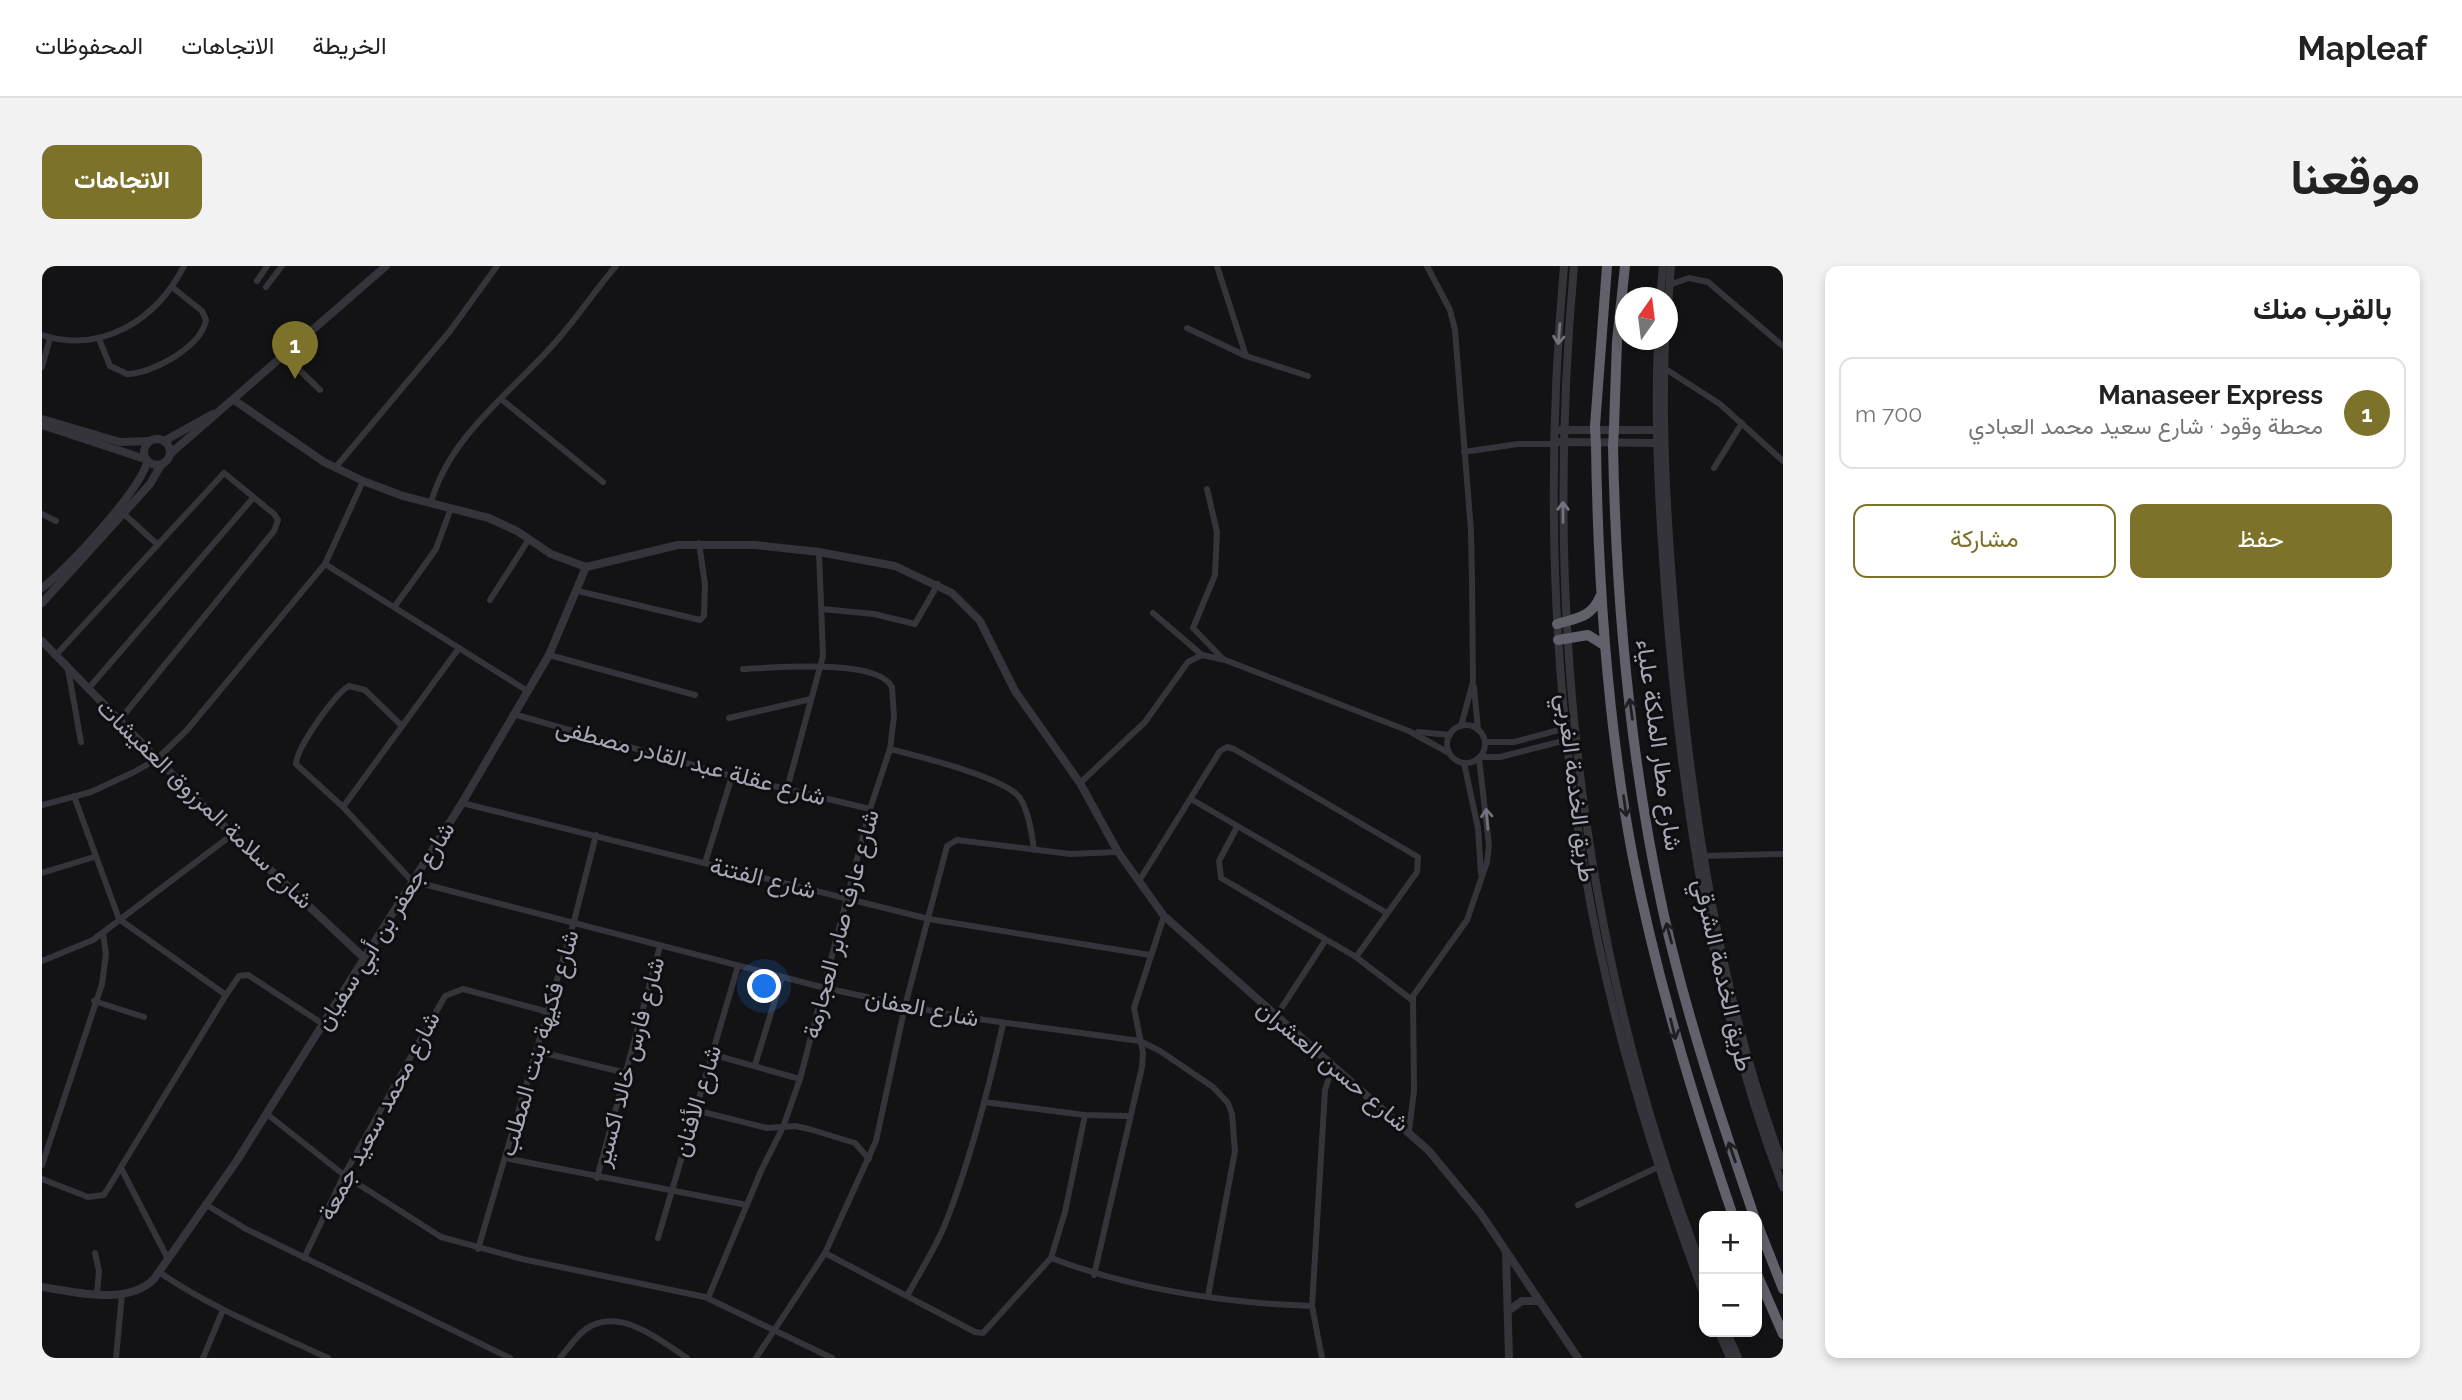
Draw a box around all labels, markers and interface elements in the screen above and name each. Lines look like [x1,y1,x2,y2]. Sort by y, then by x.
text: Mapleaf [2297,29,2427,68]
text: المحفوظات [35,31,143,60]
text: الاتجاهات [181,31,274,60]
text: الخريطة [312,31,387,60]
button: الاتجاهات [42,145,202,219]
text: موقعنا [2290,148,2420,205]
north arrow [1615,287,1678,350]
text: بالقرب منك [2253,291,2392,326]
pin: 1 [272,321,318,379]
one-way arrow [1552,322,1565,345]
text: Manaseer Express [2098,380,2323,410]
text: 700 m [1855,400,1922,427]
text: 1 [2361,400,2373,427]
text: محطة وقود · شارع سعيد محمد العبادي [1968,412,2323,439]
one-way arrow [1556,501,1570,524]
button: مشاركة [1853,504,2116,578]
button: حفظ [2130,504,2392,578]
street label: شارع مطار الملكة علياء [1628,637,1689,853]
street label: طريق الخدمة الغربي [1546,692,1602,884]
street label: شارع سلامة المرزوق العفيشات [90,693,320,916]
one-way arrow [1624,698,1637,721]
street label: شارع عقلة عبد القادر مصطفى [552,711,829,813]
one-way arrow [1619,795,1632,817]
street label: شارع عارف صابر العجارمة [796,806,887,1042]
one-way arrow [1480,808,1493,831]
street label: شارع جعفر بن أبي سفيان [309,816,465,1038]
street label: شارع الفتنة [706,850,819,907]
street label: طريق الخدمة الشرقي [1682,876,1760,1075]
one-way arrow [1662,922,1675,945]
street label: شارع فكيهة بنت المطلب [492,926,587,1160]
street label: شارع فارس خالد اكسير [586,954,672,1171]
your location [747,969,781,1003]
street label: شارع العفان [862,982,981,1035]
street label: شارع حسن العشران [1250,993,1415,1139]
street label: شارع محمد سعيد جمعة [311,1006,448,1226]
one-way arrow [1667,1017,1680,1040]
street label: شارع الأفنان [666,1042,729,1161]
one-way arrow [1725,1141,1737,1163]
map controls [1699,1211,1762,1337]
button: + [1699,1211,1762,1274]
button: − [1699,1274,1762,1337]

